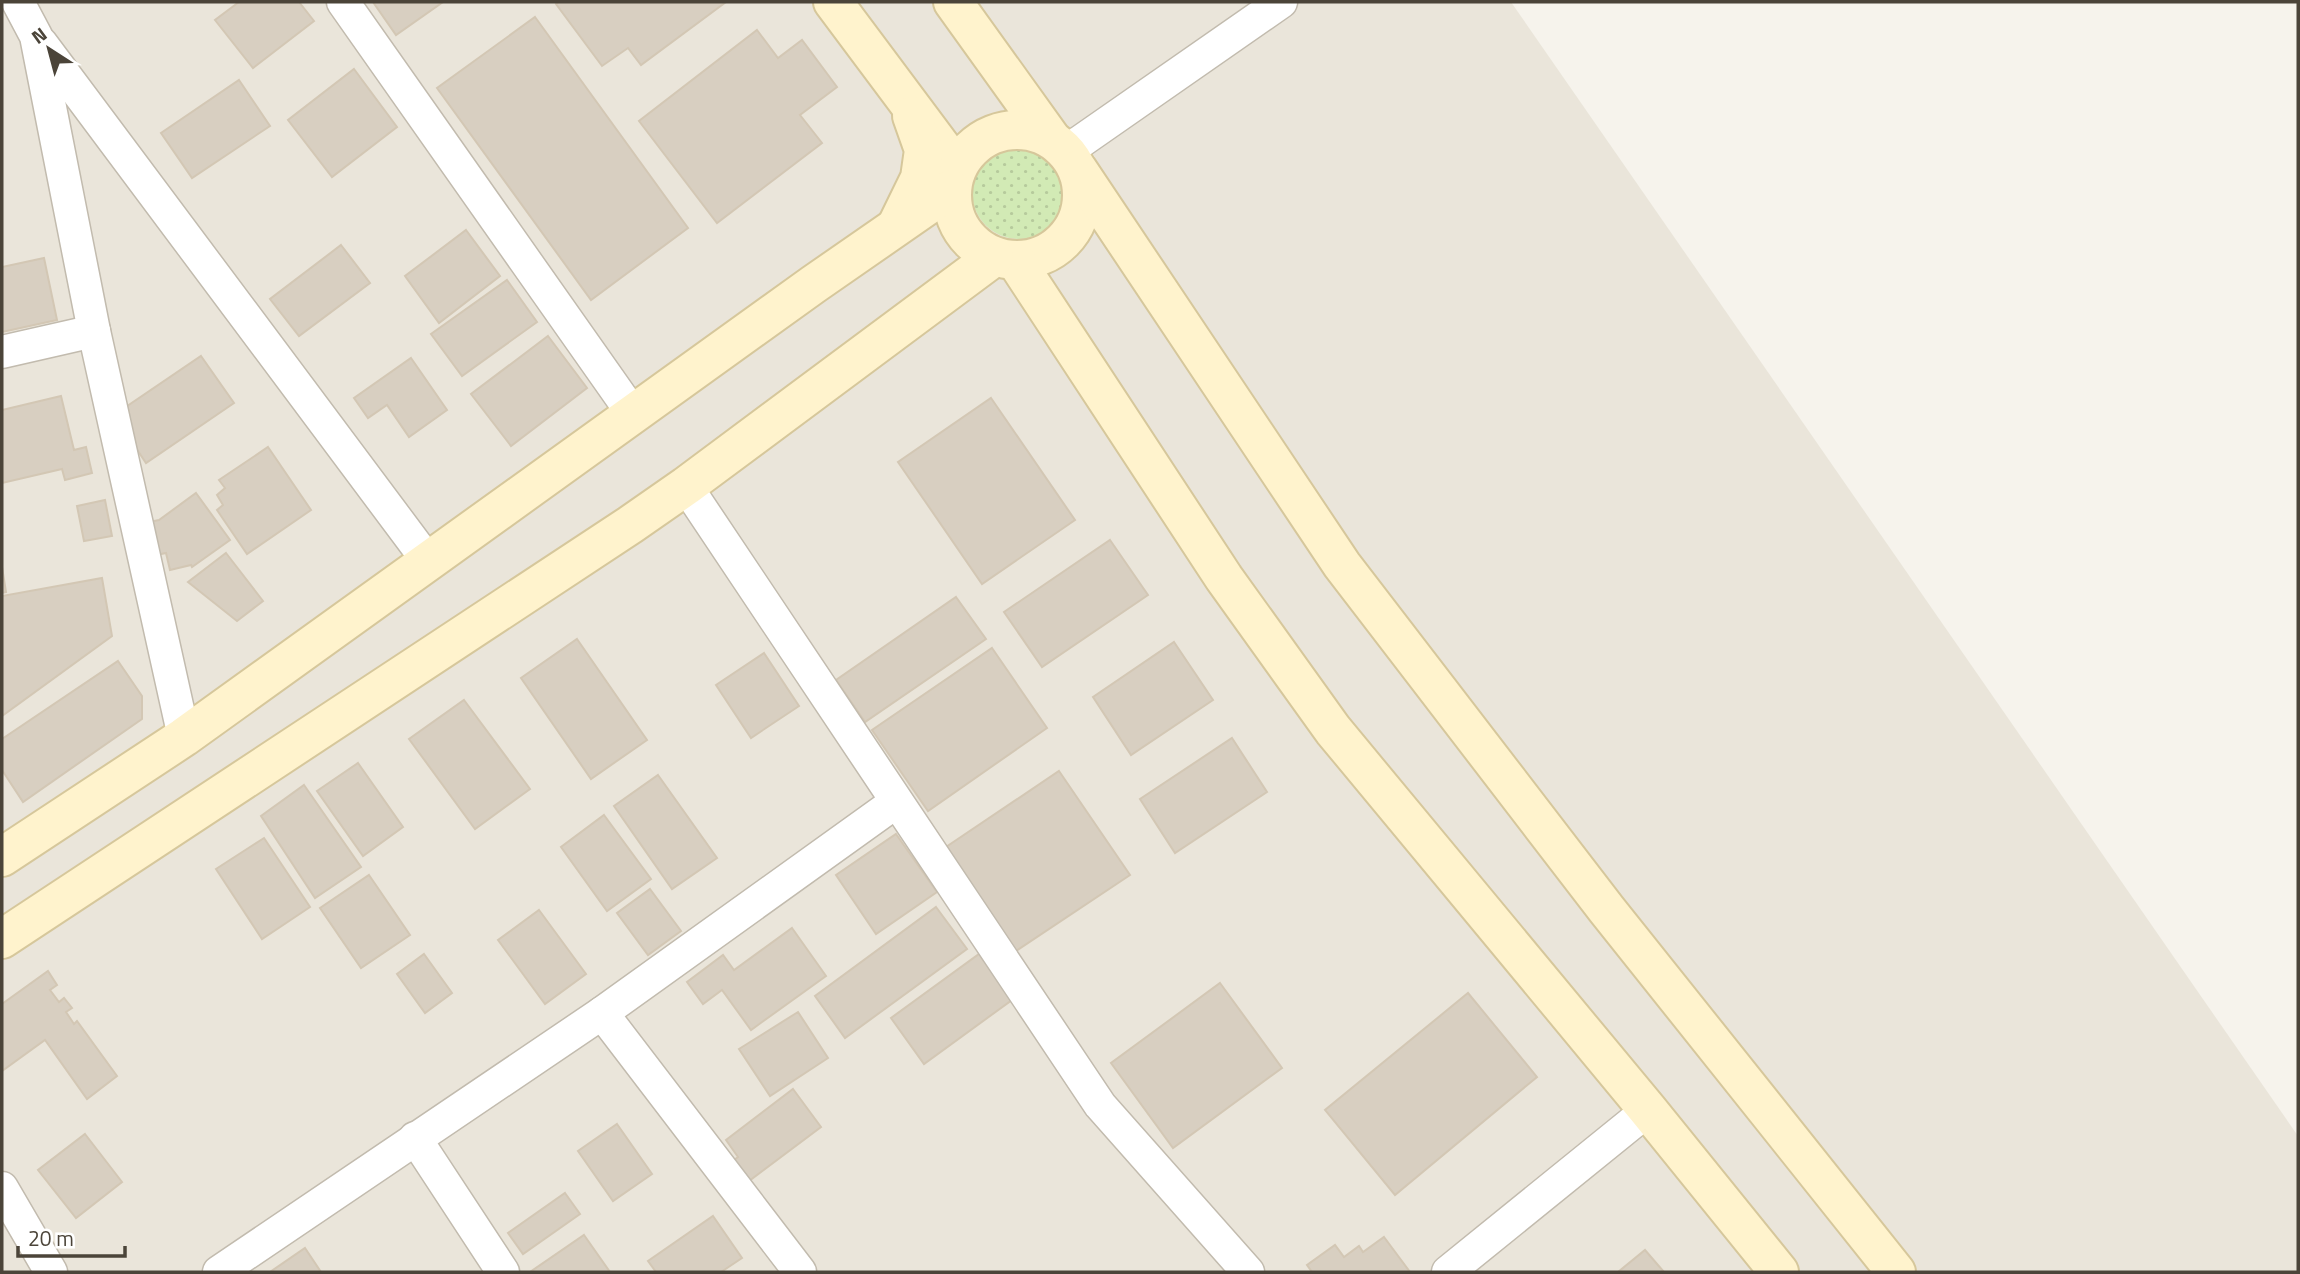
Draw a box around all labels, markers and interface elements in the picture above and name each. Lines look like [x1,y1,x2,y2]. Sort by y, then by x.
north arrow [14,14,84,84]
text: N [25,19,53,50]
scale bar [18,1214,124,1258]
text: 20 m [28,1222,74,1254]

